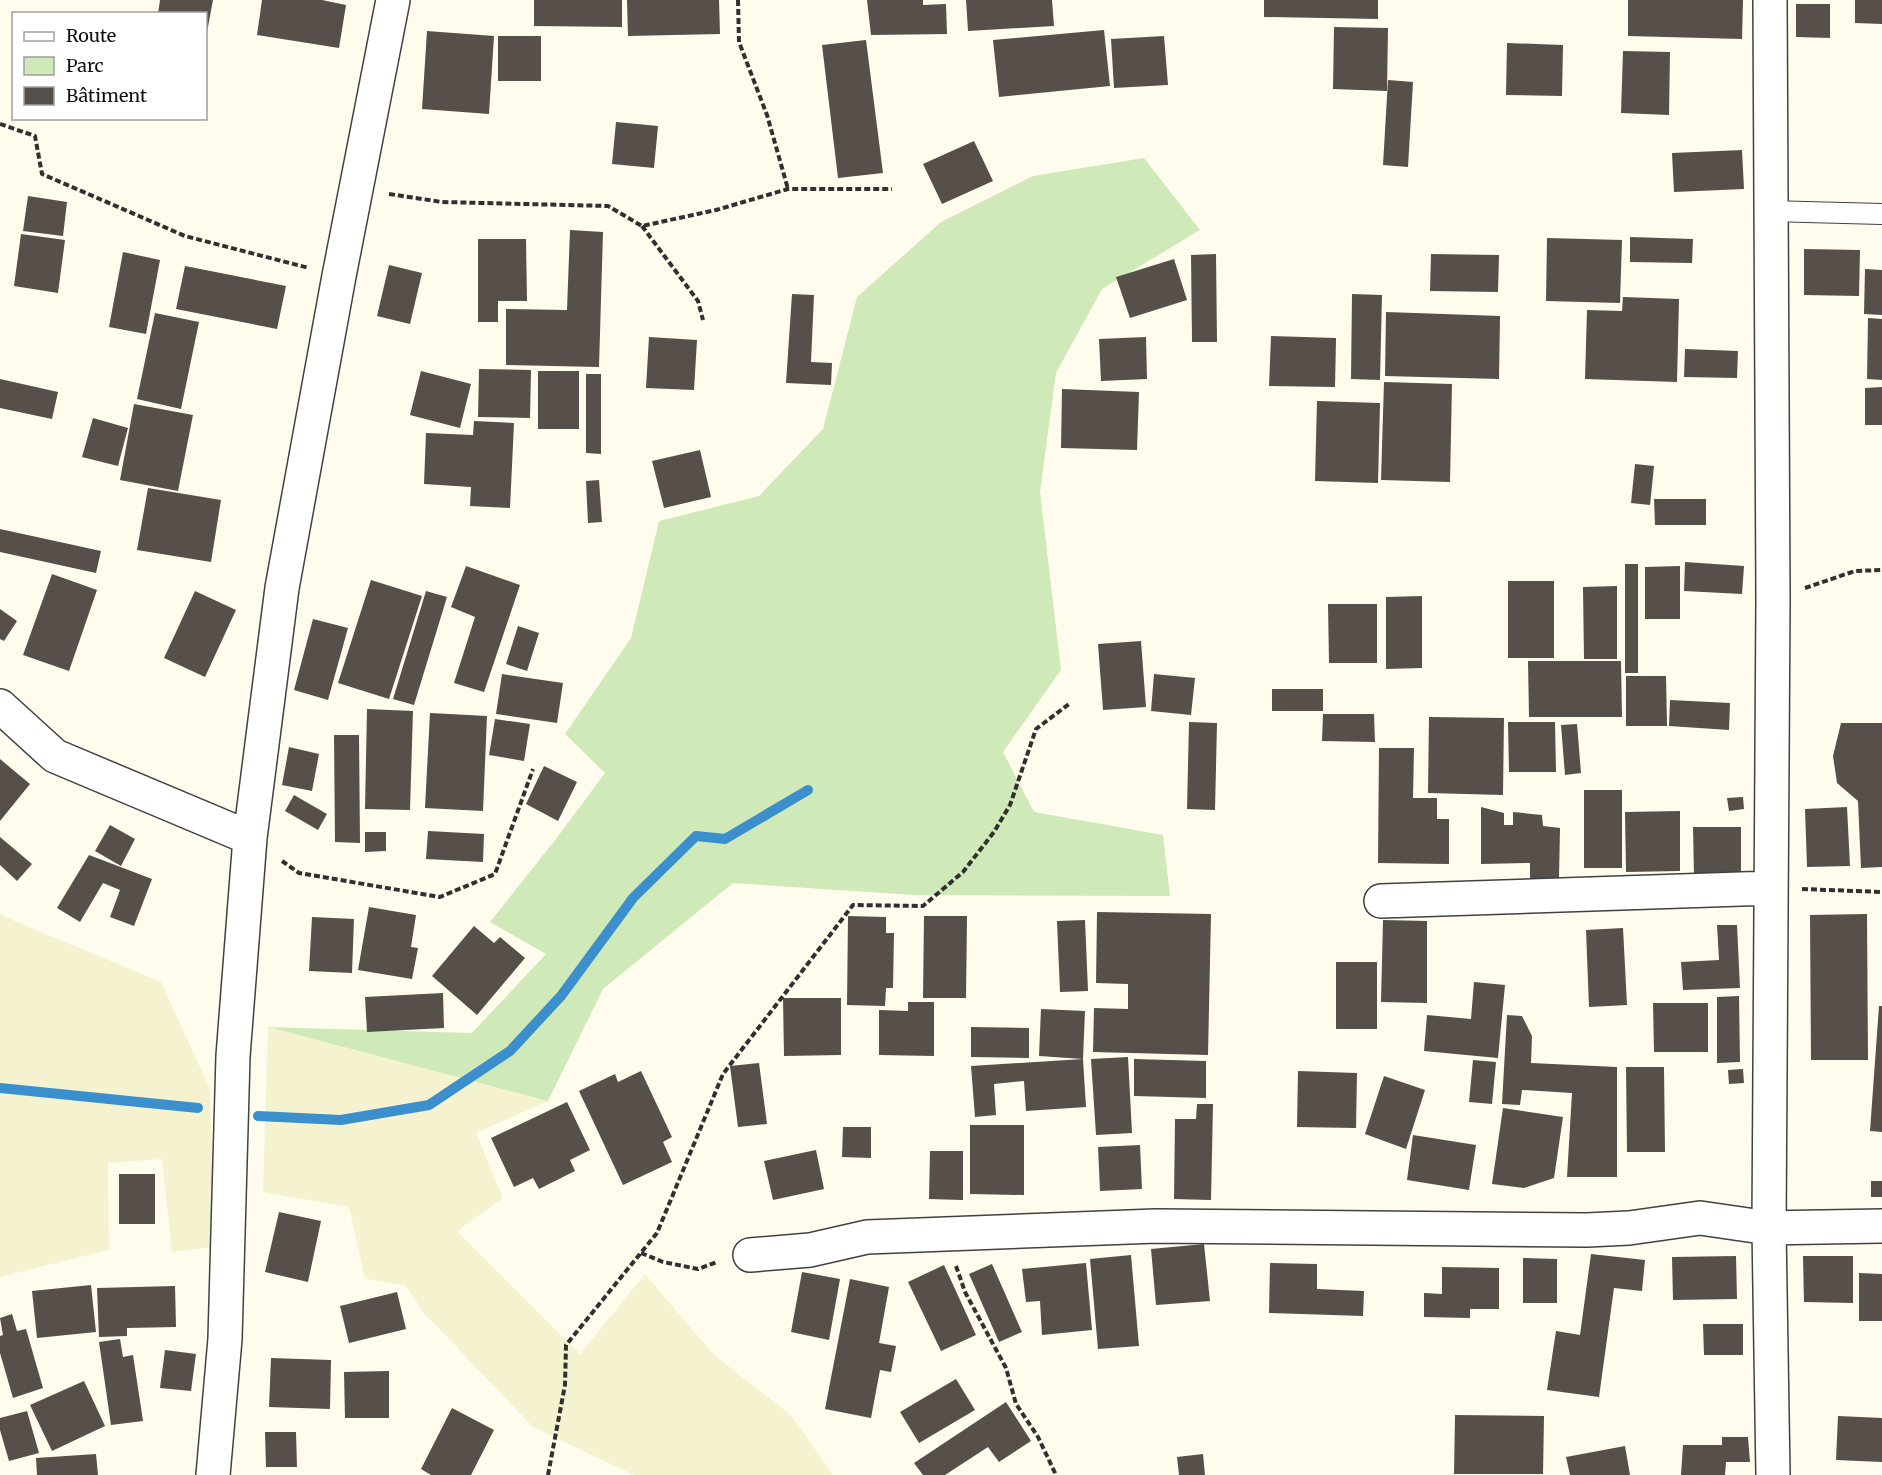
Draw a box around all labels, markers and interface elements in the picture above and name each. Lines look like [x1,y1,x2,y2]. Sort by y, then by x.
legend [12,12,207,120]
text: Route [66,24,116,47]
text: Parc [66,54,104,77]
text: Bâtiment [66,84,147,107]

